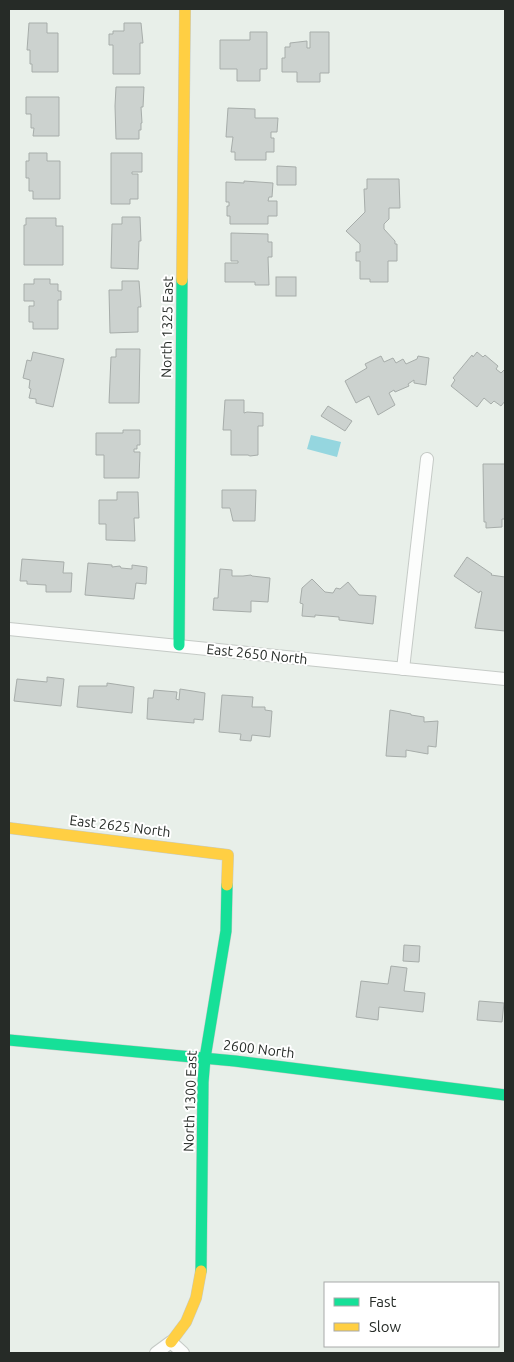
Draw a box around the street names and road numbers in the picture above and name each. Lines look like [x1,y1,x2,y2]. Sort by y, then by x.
street label: North 1325 East [158,276,176,378]
street label: East 2650 North [206,641,308,667]
street label: East 2625 North [69,812,171,840]
street label: 2600 North [222,1037,296,1061]
street label: North 1300 East [180,1049,200,1152]

